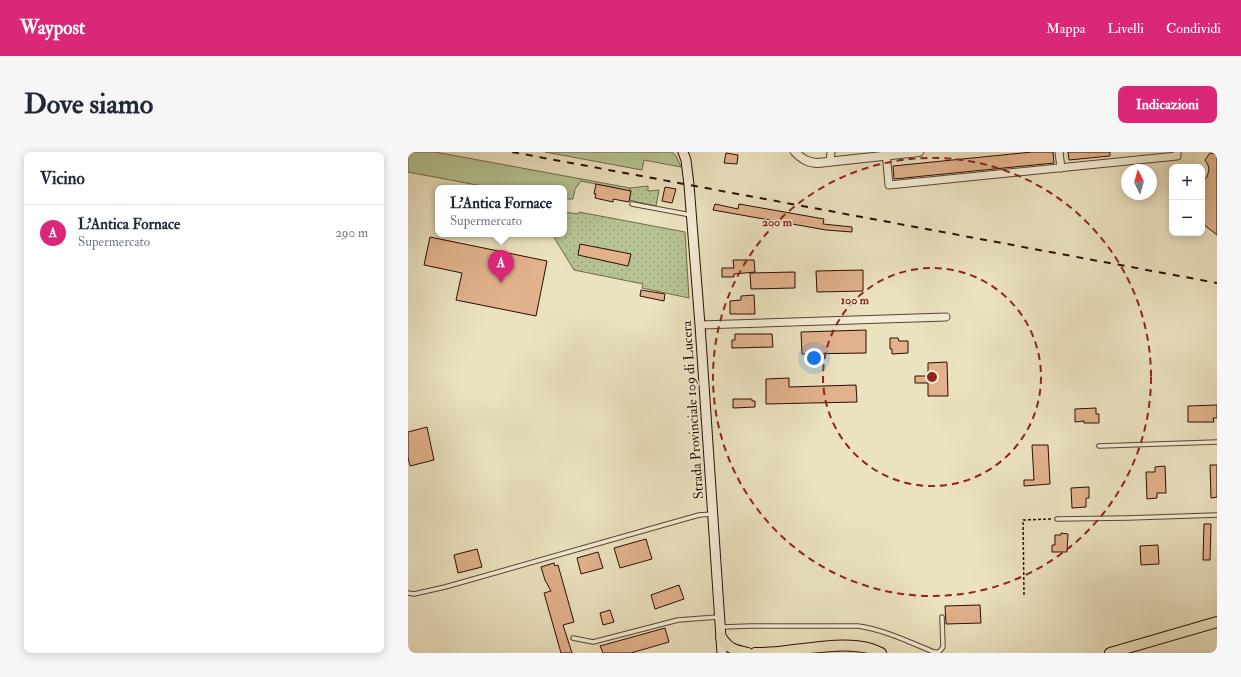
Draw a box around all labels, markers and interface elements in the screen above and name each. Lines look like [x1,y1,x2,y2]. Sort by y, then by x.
text: Waypost [20,16,85,40]
text: Mappa [1046,20,1085,37]
text: Livelli [1107,20,1144,37]
text: Condividi [1166,20,1221,37]
button: Indicazioni [1118,86,1217,123]
text: Dove siamo [24,87,153,122]
north arrow [1121,164,1157,200]
map controls [1169,164,1205,236]
button: + [1169,164,1205,200]
text: Vicino [40,168,85,189]
popup [435,185,567,237]
text: L'Antica Fornace [450,194,552,213]
button: − [1169,200,1205,236]
text: Supermercato [450,213,522,229]
text: L'Antica Fornace [78,215,180,234]
text: 200 m [762,215,793,230]
text: A [49,225,57,241]
text: 290 m [335,225,368,241]
text: Supermercato [78,234,150,250]
pin: A [488,250,514,283]
text: 100 m [841,293,870,308]
street label: Strada Provinciale 109 di Lucera [678,320,707,500]
your location [804,348,824,368]
centre of rings [925,370,939,384]

